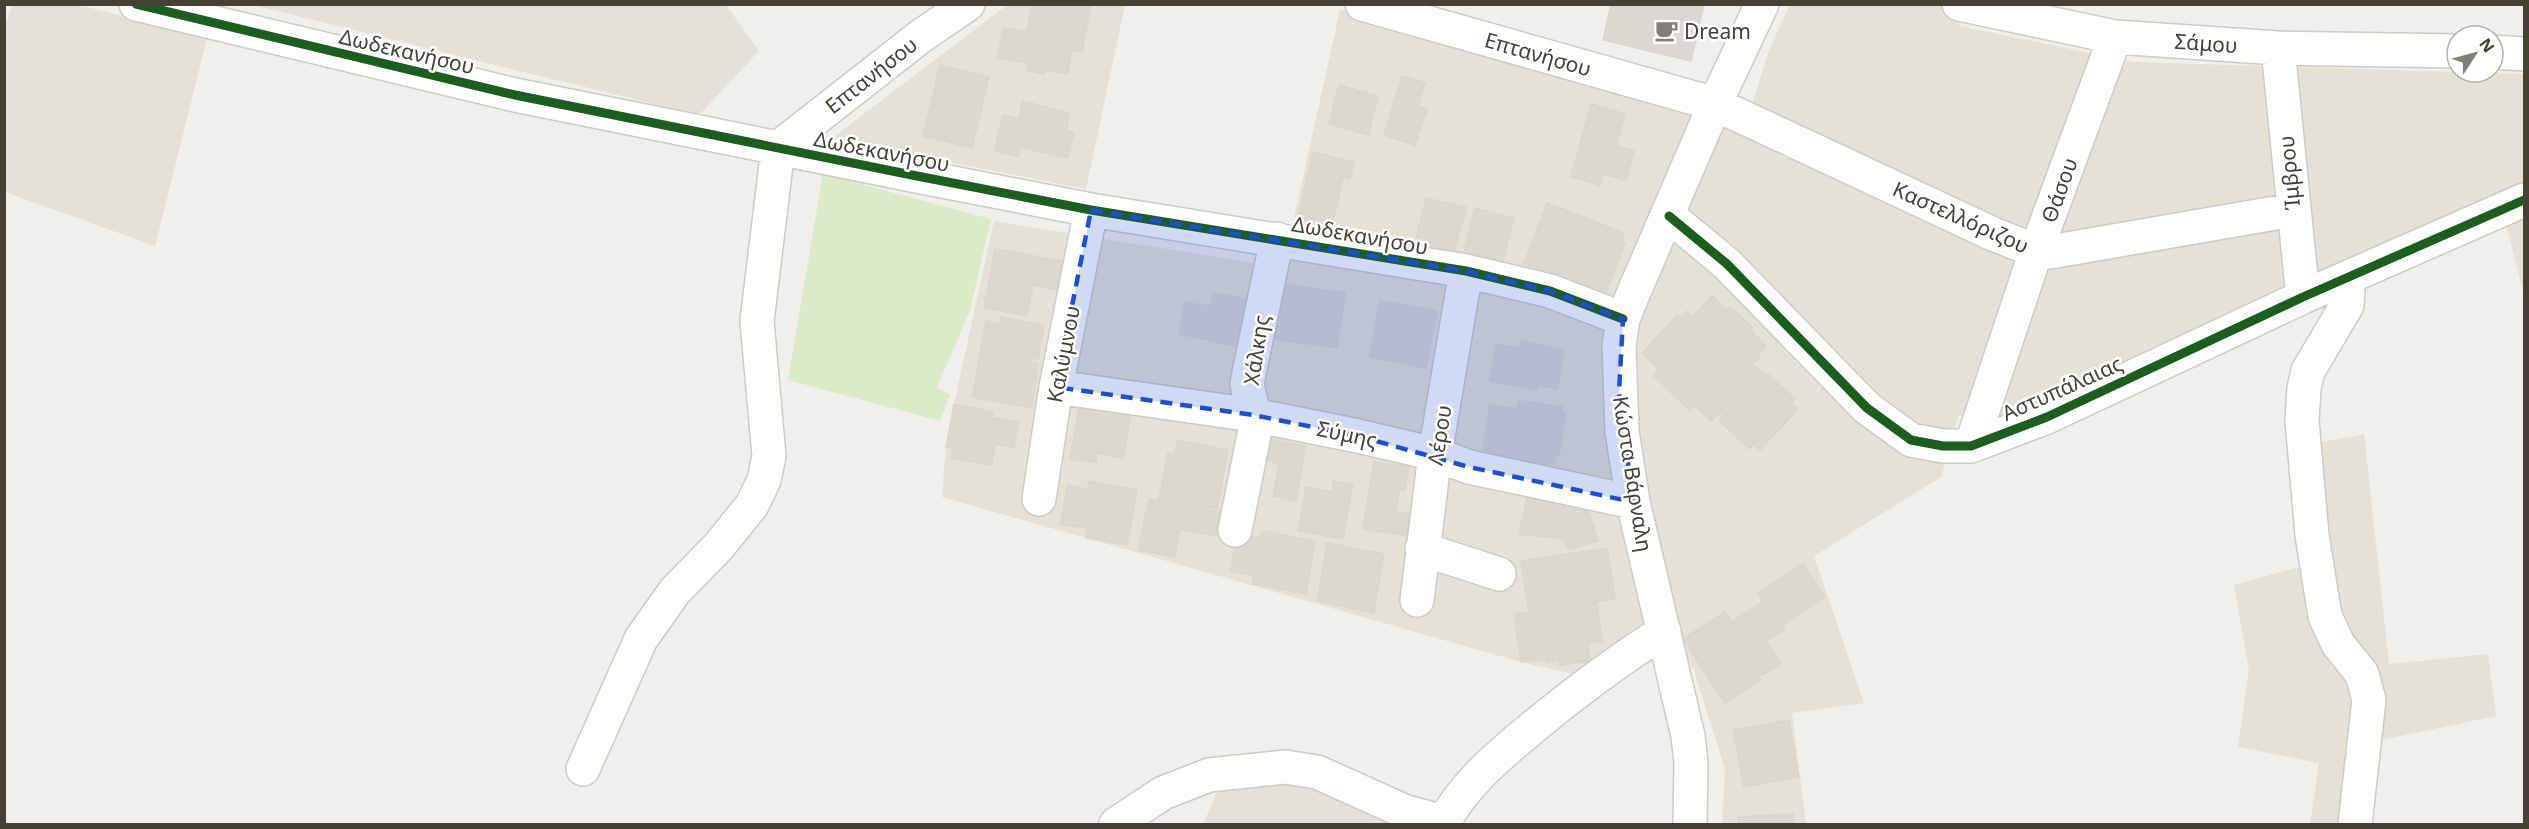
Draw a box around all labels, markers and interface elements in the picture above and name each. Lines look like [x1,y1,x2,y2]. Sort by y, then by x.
place label: Dream [1684,17,1751,45]
cafe icon: Dream [1653,18,1679,44]
street label: Δωδεκανήσου [337,22,477,80]
north arrow [2445,24,2505,84]
street label: Επτανήσου [1481,25,1595,83]
street label: Σάμου [2173,27,2239,59]
street label: Επτανήσου [819,30,923,120]
text: N [2474,33,2500,57]
street label: Δωδεκανήσου [812,124,952,178]
street label: Ίμβρου [2272,134,2306,212]
street label: Θάσου [2034,154,2084,226]
street label: Καστελλόριζου [1888,174,2034,260]
street label: Δωδεκανήσου [1290,209,1430,261]
street label: Καλύμνου [1040,303,1086,405]
street label: Χάλκης [1237,313,1275,387]
street label: Αστυπάλαιας [1997,349,2127,427]
street label: Κώστα Βάρναλη [1607,394,1659,554]
street label: Λέρου [1420,403,1458,467]
street label: Σύμης [1314,414,1380,454]

